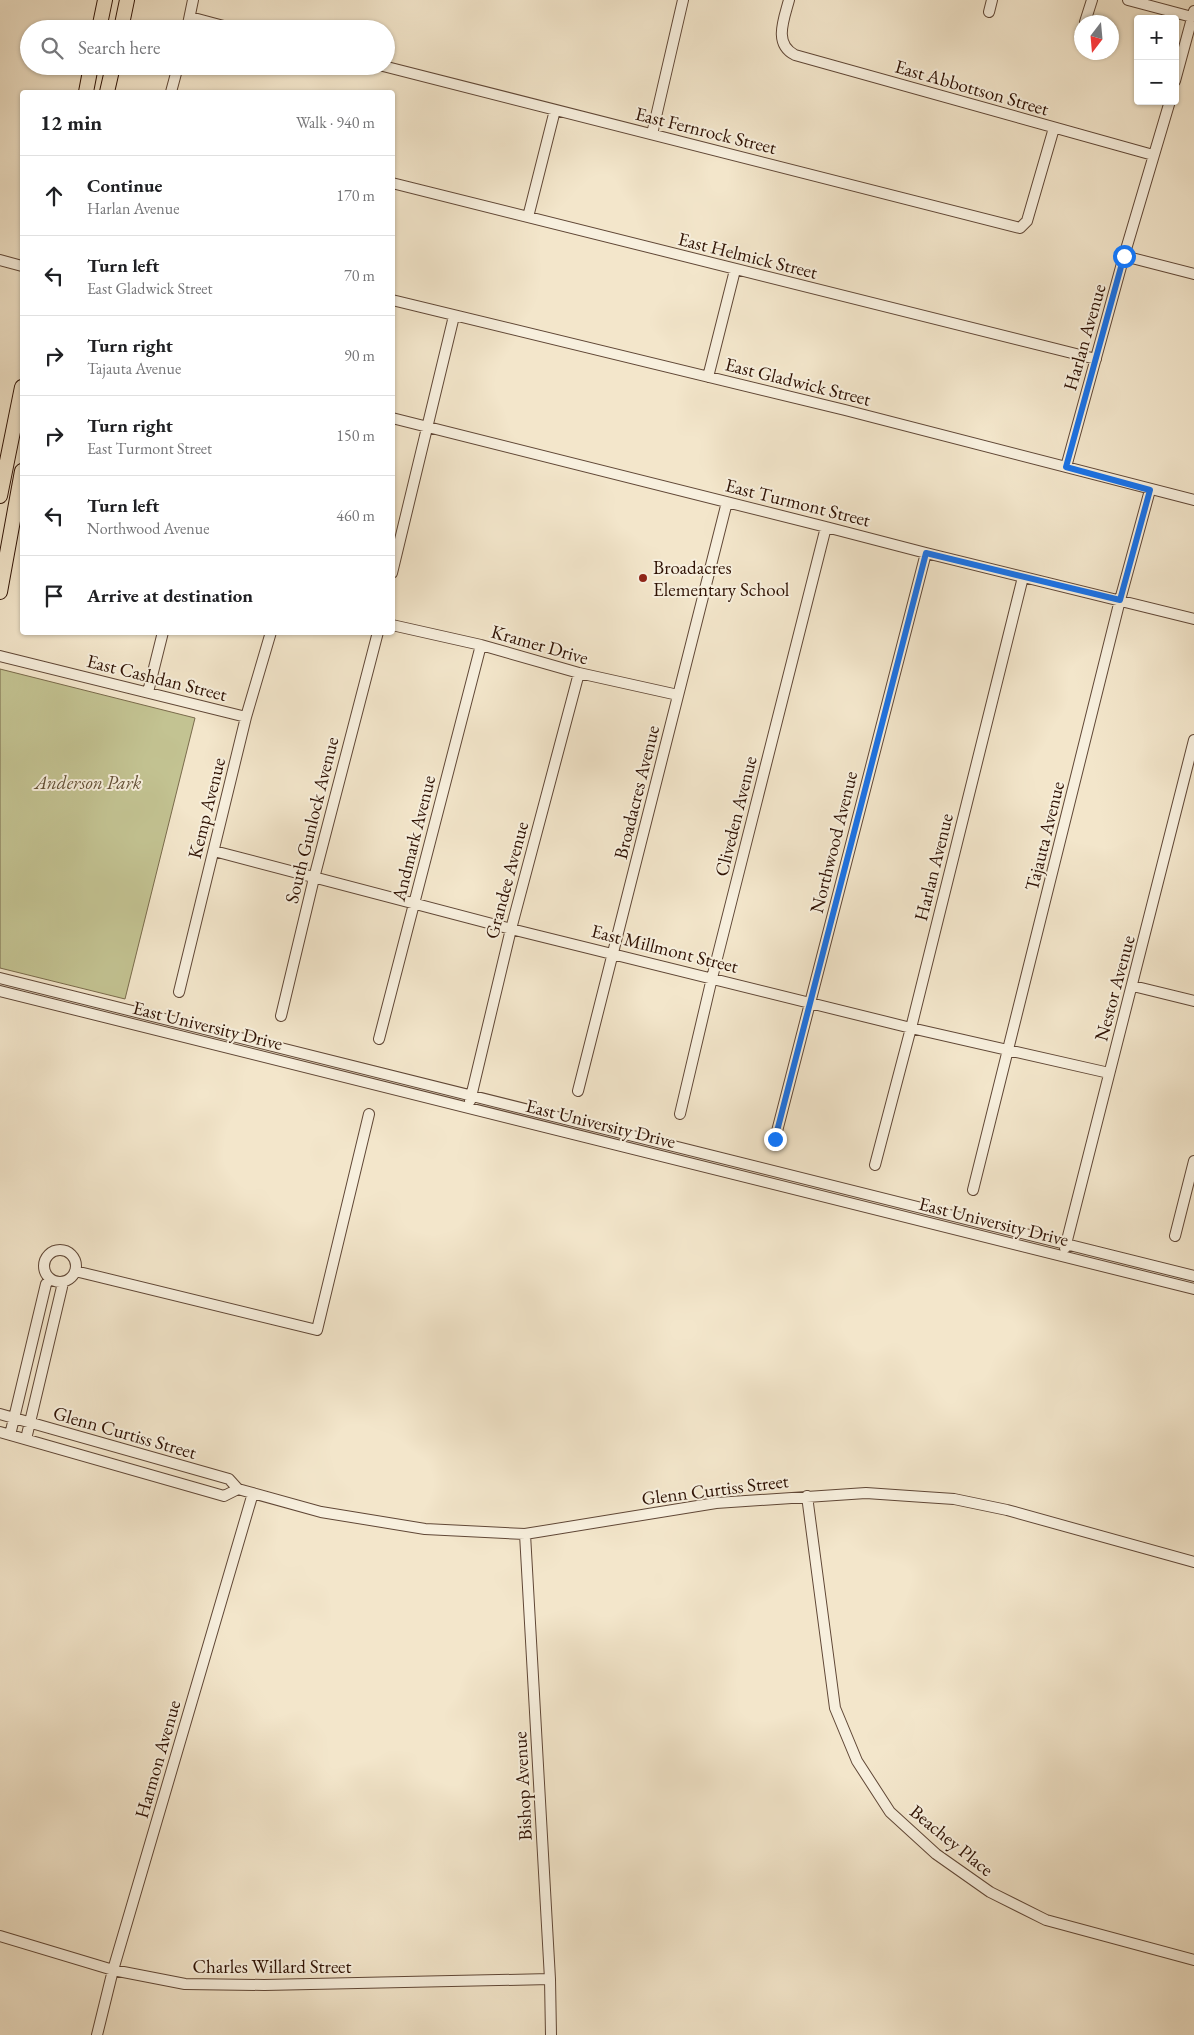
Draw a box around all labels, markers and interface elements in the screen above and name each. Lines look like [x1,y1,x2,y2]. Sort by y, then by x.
north arrow [1074,15,1119,60]
map controls [1134,15,1179,105]
button: + [1134,15,1179,60]
search box [20,20,395,75]
icon: search [38,34,66,62]
text: Search here [78,35,160,60]
street label: East Abbottson Street [892,54,1052,121]
button: − [1134,60,1179,105]
street label: East Fernrock Street [633,101,779,160]
text: 12 min [40,109,102,136]
text: Walk · 940 m [296,112,375,133]
text: Continue [87,173,162,198]
icon: ahead [40,182,68,210]
text: 170 m [336,185,375,206]
text: Harlan Avenue [87,198,179,219]
street label: East Helmick Street [676,226,820,285]
route start [1113,245,1136,268]
text: Turn left [87,253,159,278]
icon: left [40,262,68,290]
text: 70 m [344,265,375,286]
text: East Gladwick Street [87,278,213,299]
street label: Harlan Avenue [1057,281,1112,393]
text: Turn right [87,333,173,358]
icon: right [40,342,68,370]
text: 90 m [344,345,375,366]
street label: East Gladwick Street [722,351,873,412]
text: Tajauta Avenue [87,358,181,379]
text: Turn right [87,413,173,438]
icon: right [40,422,68,450]
text: 150 m [336,425,375,446]
text: East Turmont Street [87,438,212,459]
street label: East Turmont Street [723,472,873,533]
text: Turn left [87,493,159,518]
icon: left [40,502,68,530]
text: 460 m [336,505,375,526]
text: Northwood Avenue [87,518,209,539]
place label: Broadacres Elementary School [653,555,790,602]
marker: Broadacres Elementary School [637,572,649,584]
icon: arrive [40,582,68,610]
text: Arrive at destination [87,583,253,608]
street label: Kramer Drive [488,619,591,670]
street label: East Cashdan Street [84,648,230,707]
street label: Broadacres Avenue [608,723,665,862]
street label: South Gunlock Avenue [279,734,344,906]
street label: Cliveden Avenue [708,753,763,879]
street label: Kemp Avenue [182,755,231,861]
street label: Northwood Avenue [804,769,863,916]
park label: Anderson Park [33,770,142,795]
street label: Andmark Avenue [386,773,441,905]
street label: Tajauta Avenue [1019,779,1070,893]
street label: Harlan Avenue [908,811,959,923]
street label: Grandee Avenue [479,819,534,942]
street label: East Millmont Street [589,918,741,979]
street label: Nestor Avenue [1088,932,1141,1044]
street label: East University Drive [130,995,285,1056]
street label: East University Drive [523,1093,678,1154]
route end [764,1128,787,1151]
street label: East University Drive [916,1191,1071,1252]
street label: Glenn Curtiss Street [50,1400,199,1465]
street label: Glenn Curtiss Street [640,1468,790,1511]
street label: Harmon Avenue [129,1697,186,1821]
street label: Bishop Avenue [507,1731,538,1841]
street label: Beachey Place [905,1799,999,1882]
street label: Charles Willard Street [193,1954,352,1979]

